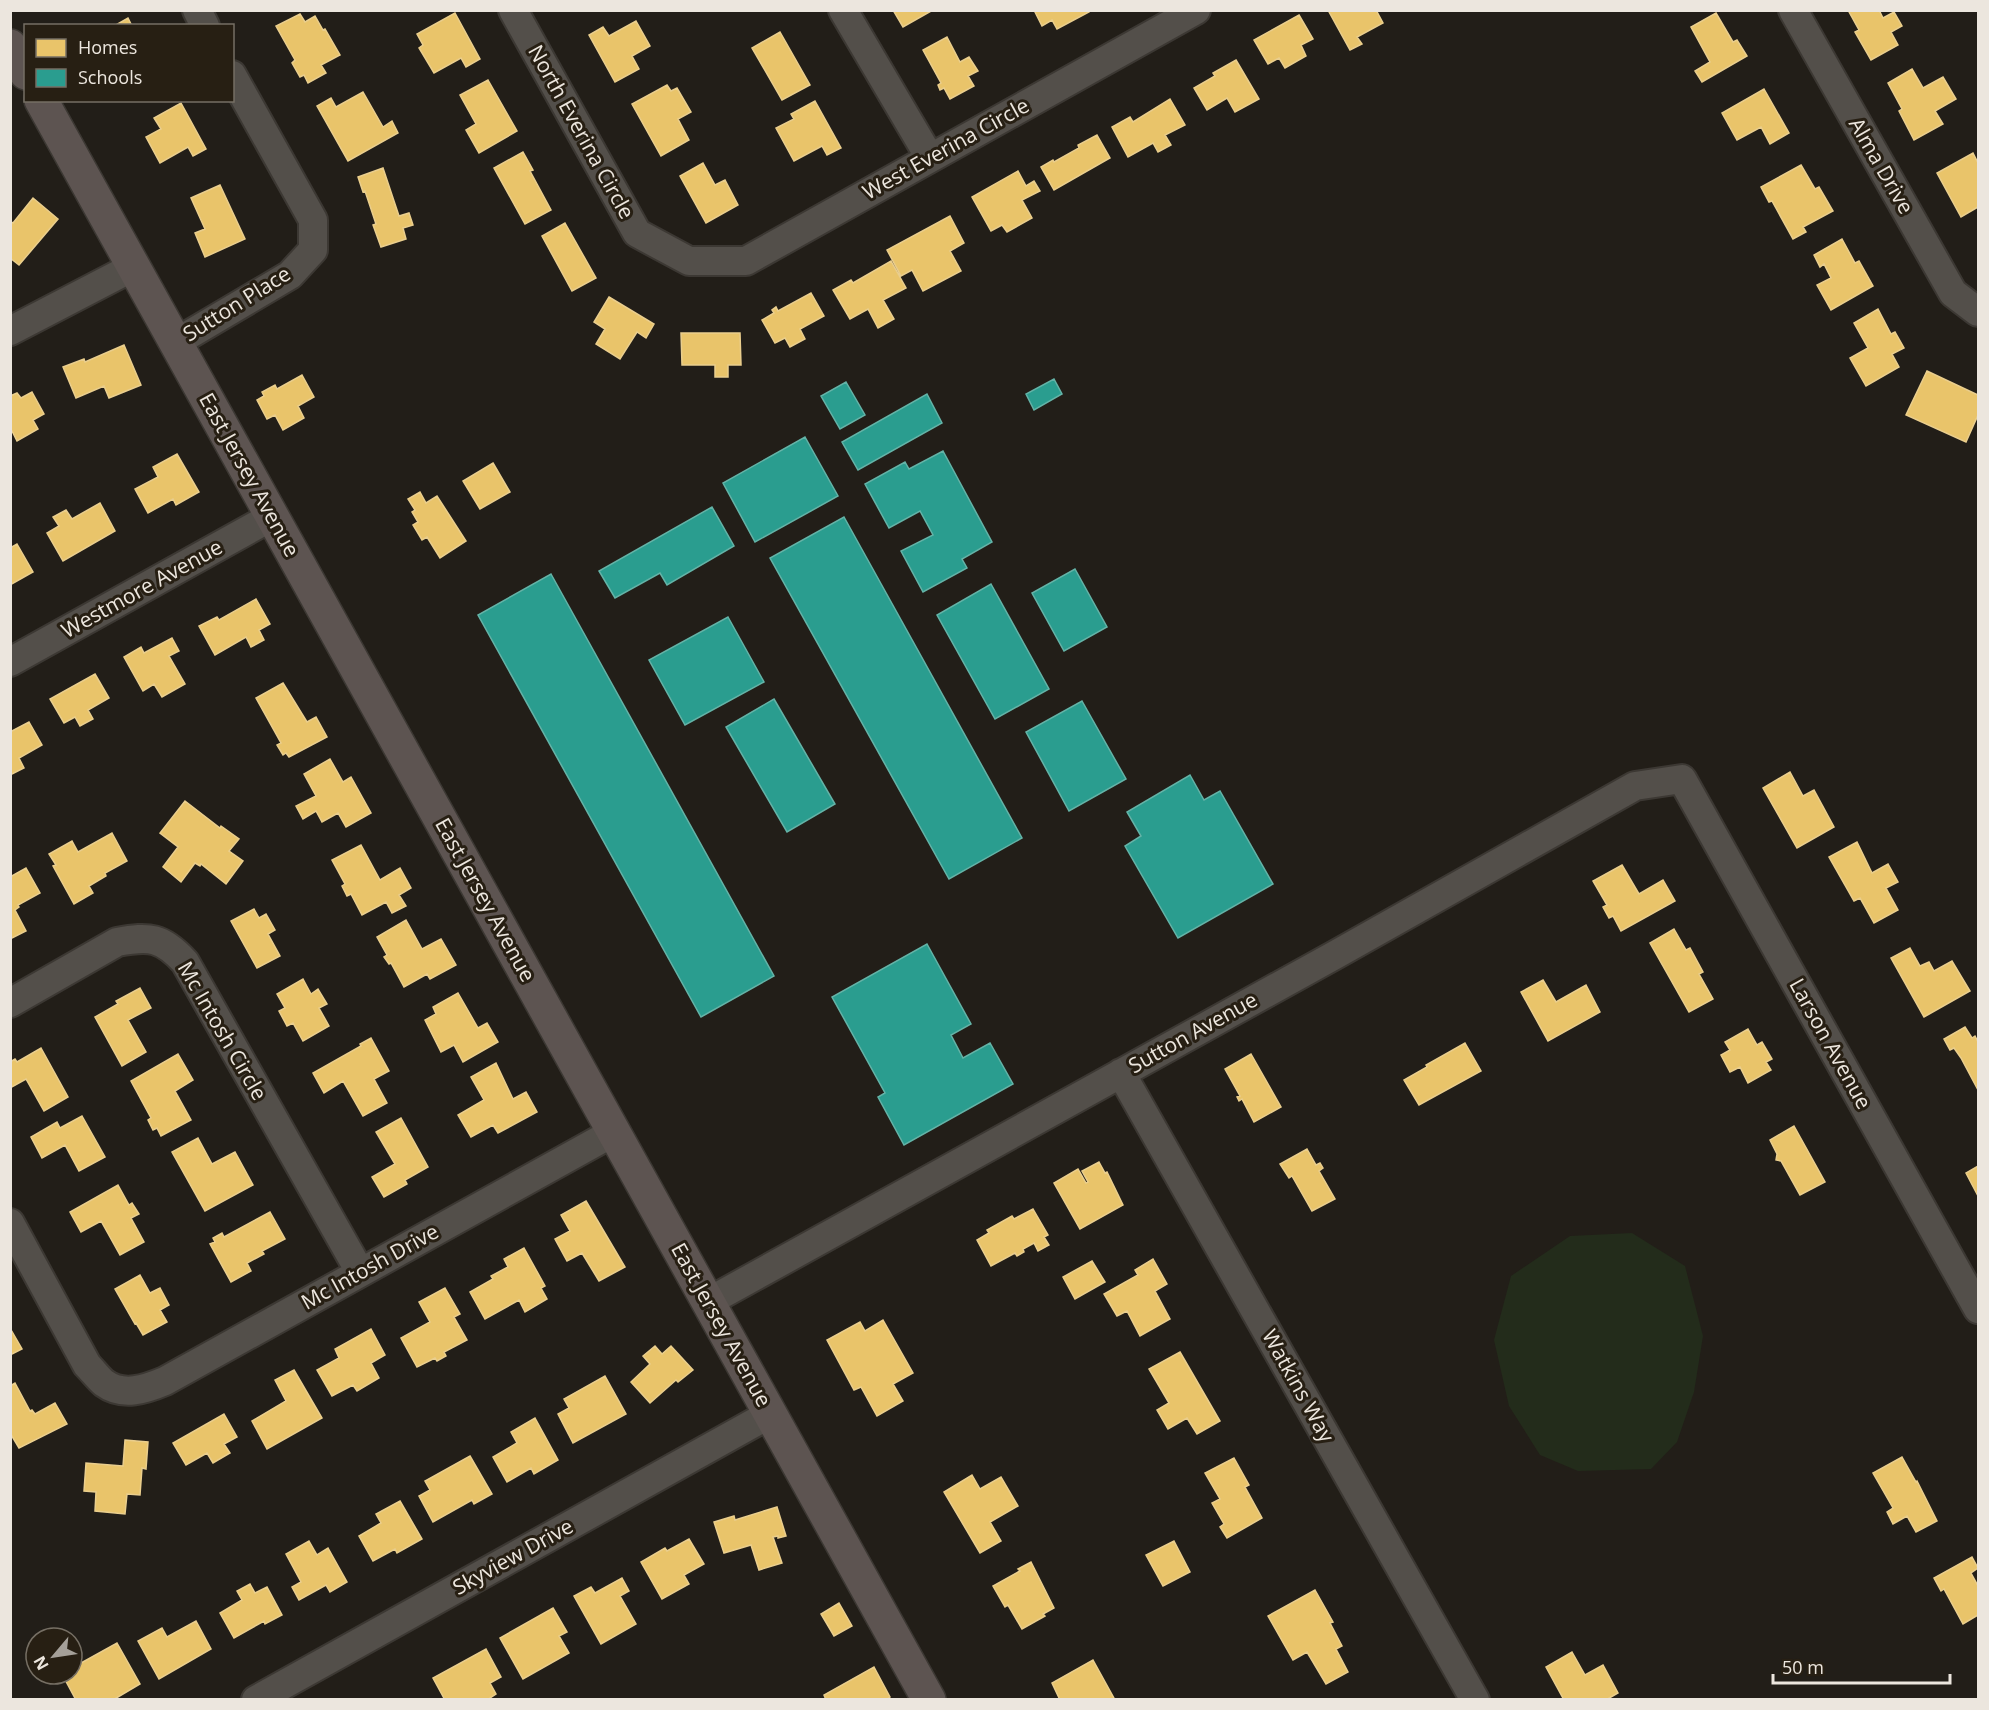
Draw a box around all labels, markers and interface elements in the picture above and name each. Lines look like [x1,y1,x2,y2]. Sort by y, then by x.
legend [24,24,234,102]
text: Homes [78,35,137,59]
street label: North Everina Circle [522,39,641,224]
text: Schools [78,65,142,89]
street label: West Everina Circle [857,91,1034,206]
street label: Alma Drive [1843,112,1921,219]
street label: Sutton Place [177,259,296,347]
street label: East Jersey Avenue [193,388,307,561]
street label: Westmore Avenue [56,532,227,644]
street label: East Jersey Avenue [429,813,543,986]
street label: Mc Intosh Circle [172,956,274,1105]
street label: Larson Avenue [1783,973,1878,1114]
street label: Sutton Avenue [1123,985,1262,1079]
street label: Mc Intosh Drive [296,1217,443,1315]
street label: East Jersey Avenue [665,1238,779,1411]
street label: Watkins Way [1256,1324,1342,1447]
street label: Skyview Drive [447,1511,578,1601]
north arrow [24,1626,84,1686]
scale bar [1773,1647,1950,1685]
text: N [28,1652,54,1674]
text: 50 m [1782,1655,1824,1679]

